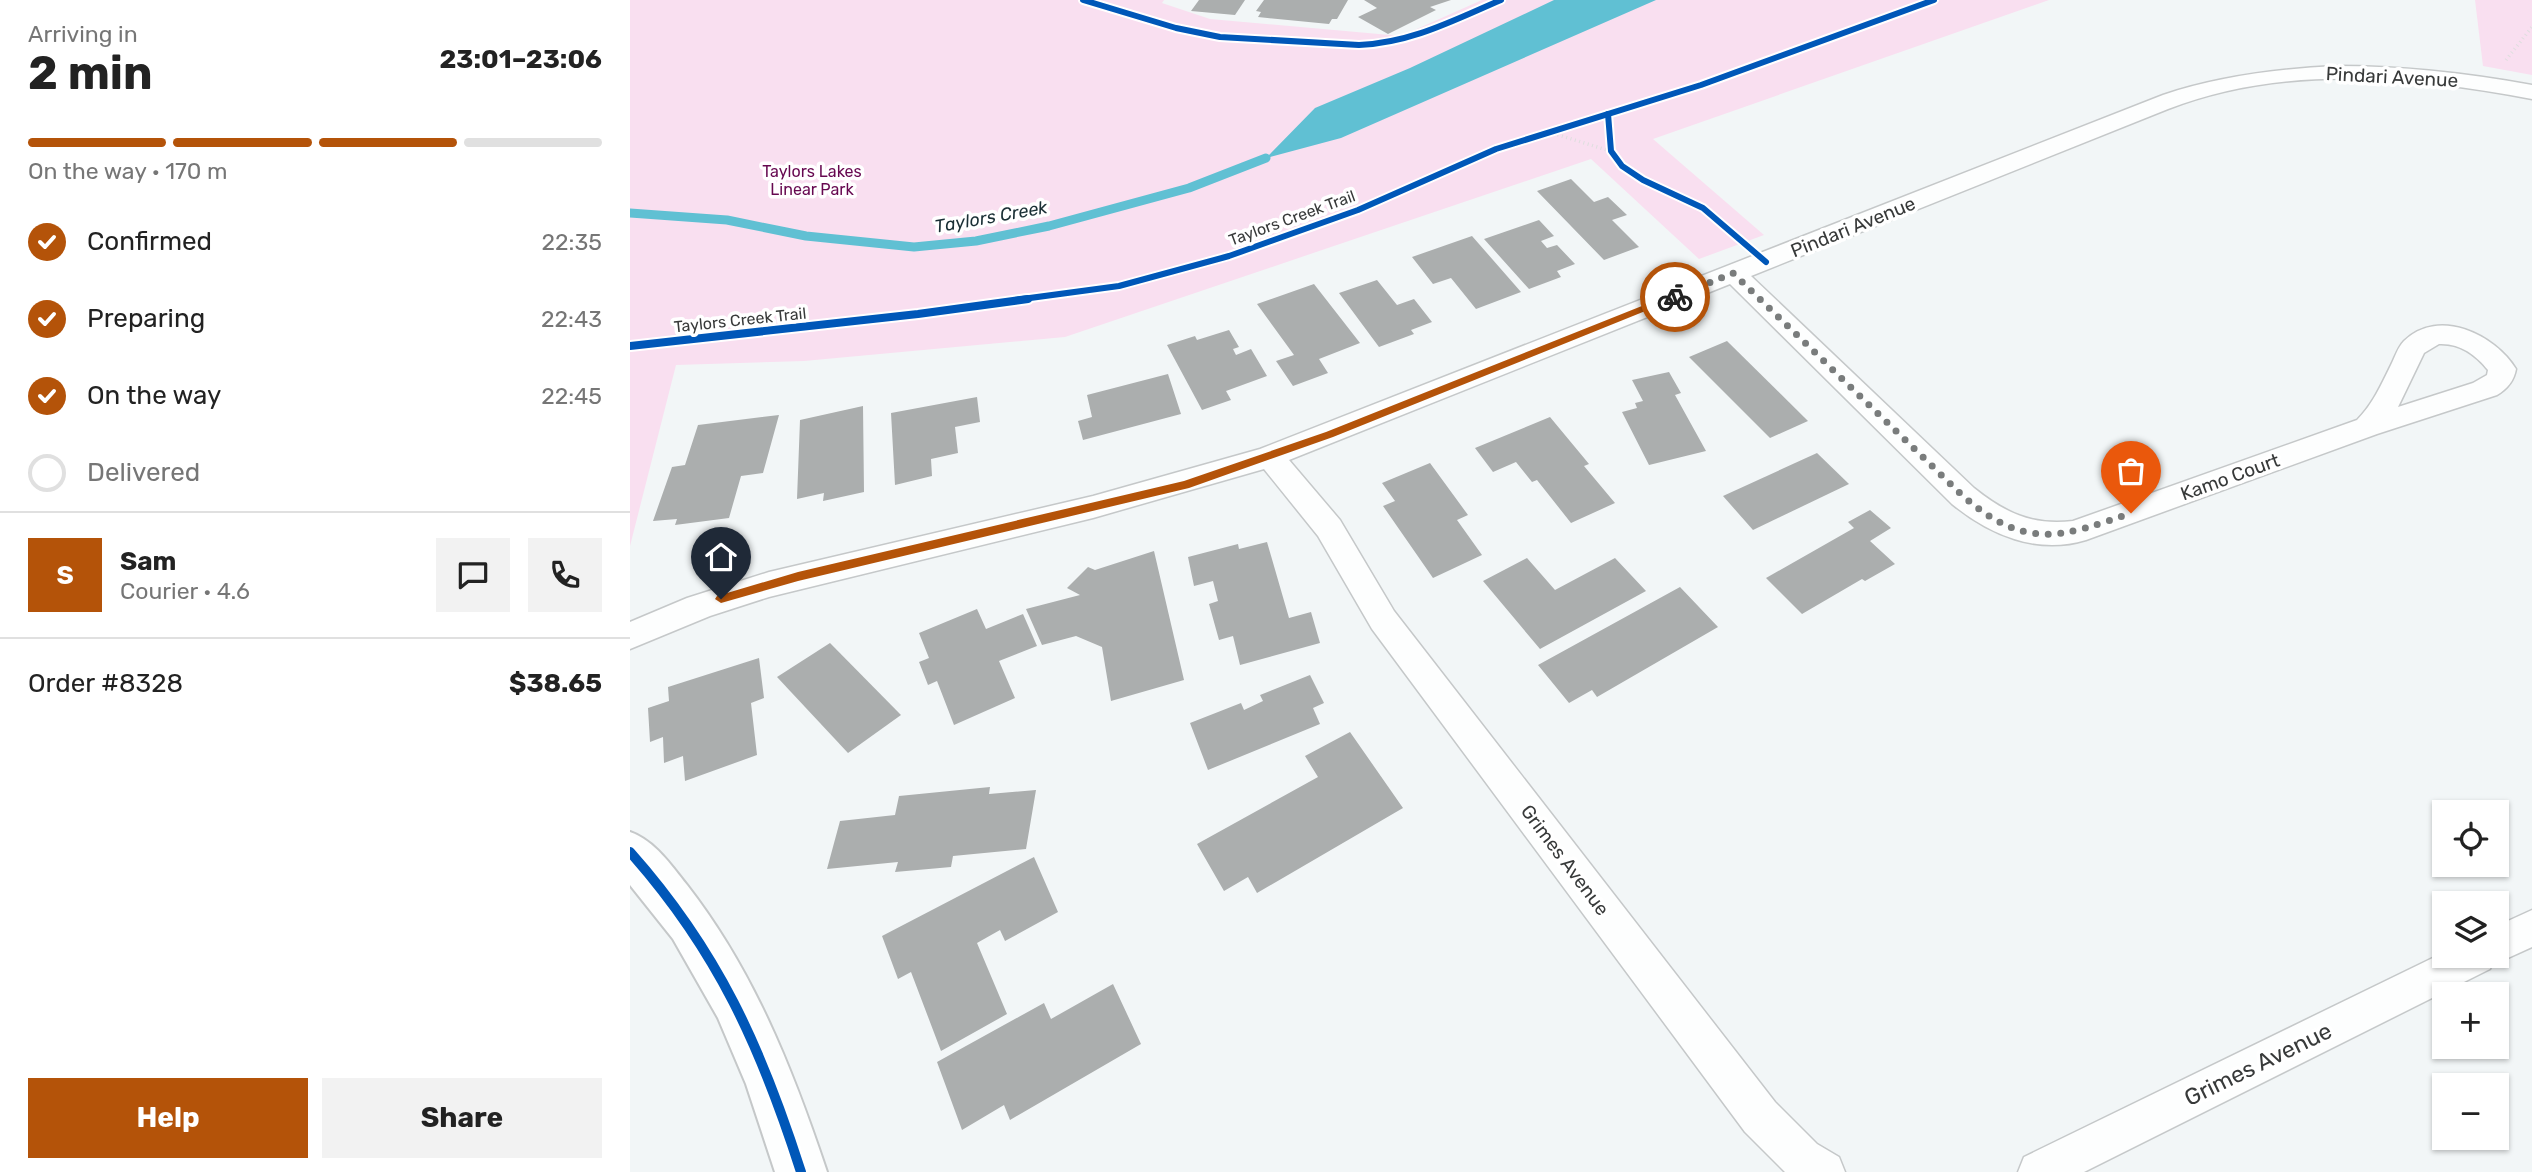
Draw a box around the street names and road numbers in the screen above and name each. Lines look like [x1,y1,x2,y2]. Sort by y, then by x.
street label: Pindari Avenue [2325,62,2459,92]
street label: Taylors Creek Trail [1226,186,1358,250]
street label: Pindari Avenue [1787,191,1919,263]
street label: Taylors Creek Trail [673,304,807,336]
street label: Kamo Court [2177,448,2283,506]
street label: Grimes Avenue [1516,800,1614,920]
street label: Grimes Avenue [2180,1016,2336,1112]

